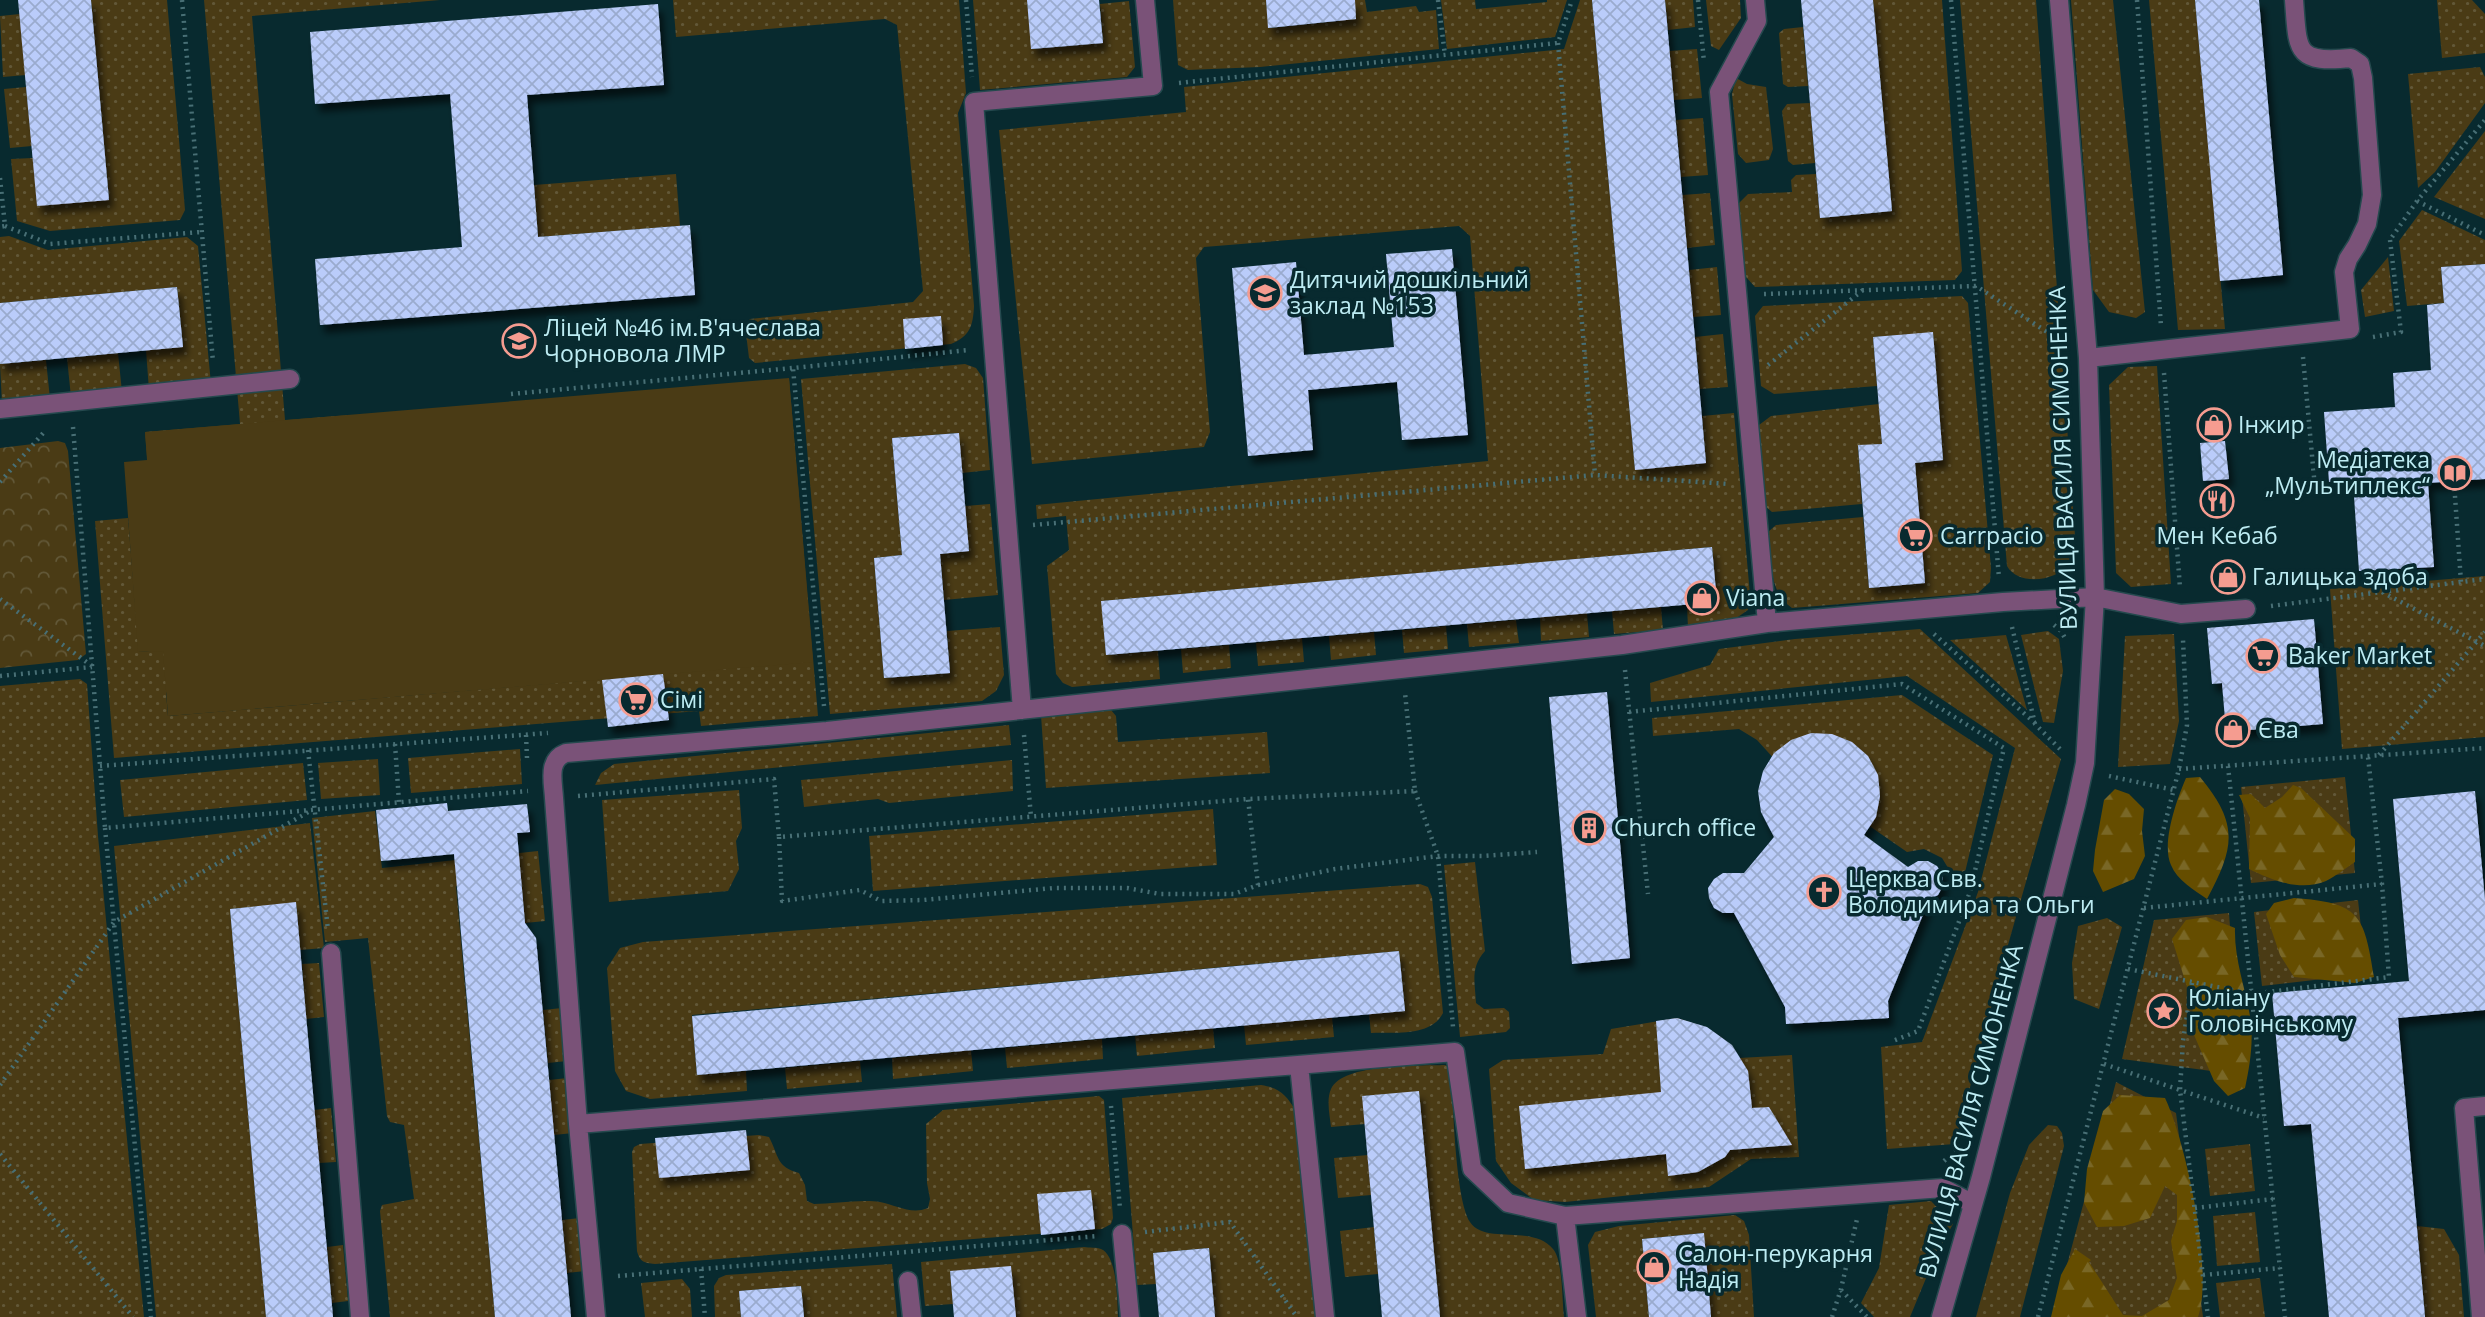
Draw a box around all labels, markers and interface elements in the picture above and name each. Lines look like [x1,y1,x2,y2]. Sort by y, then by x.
place label: Дитячий дошкільний заклад №153 [1290,263,1529,321]
school or university icon: Дитячий дошкільний заклад №153 [1246,274,1284,312]
street label: ВУЛИЦЯ ВАСИЛЯ СИМОНЕНКА [2040,285,2084,631]
place label: Ліцей №46 ім.В'ячеслава Чорновола ЛМР [544,311,821,369]
school or university icon: Ліцей №46 ім.В'ячеслава Чорновола ЛМР [500,322,538,360]
shop icon: Інжир [2195,406,2233,444]
place label: Інжир [2238,408,2305,440]
place label: Медіатека „Мультиплекс“ [2265,443,2430,501]
library icon: Медіатека „Мультиплекс“ [2436,454,2474,492]
restaurant icon: Мен Кебаб [2198,482,2236,520]
supermarket icon: Carrpacio [1896,517,1934,555]
place label: Carrpacio [1940,519,2044,551]
place label: Мен Кебаб [2156,519,2278,551]
shop icon: Галицька здоба [2209,558,2247,596]
place label: Галицька здоба [2252,560,2428,592]
shop icon: Viana [1683,579,1721,617]
place label: Viana [1726,581,1785,613]
supermarket icon: Baker Market [2244,637,2282,675]
place label: Baker Market [2288,639,2432,671]
supermarket icon: Сімі [617,681,655,719]
place label: Сімі [660,683,703,715]
shop icon: Єва [2214,711,2252,749]
place label: Єва [2258,713,2299,745]
building icon: Church office [1570,809,1608,847]
place label: Church office [1614,811,1756,843]
place label: Церква Свв. Володимира та Ольги [1848,862,2095,920]
church icon: Церква Свв. Володимира та Ольги [1805,873,1843,911]
street label: ВУЛИЦЯ ВАСИЛЯ СИМОНЕНКА [1910,940,2030,1281]
place label: Юліану Головінському [2188,981,2354,1039]
place icon: Юліану Головінському [2145,992,2183,1030]
place label: Салон-перукарня Надія [1678,1237,1873,1295]
shop icon: Салон-перукарня Надія [1635,1248,1673,1286]

